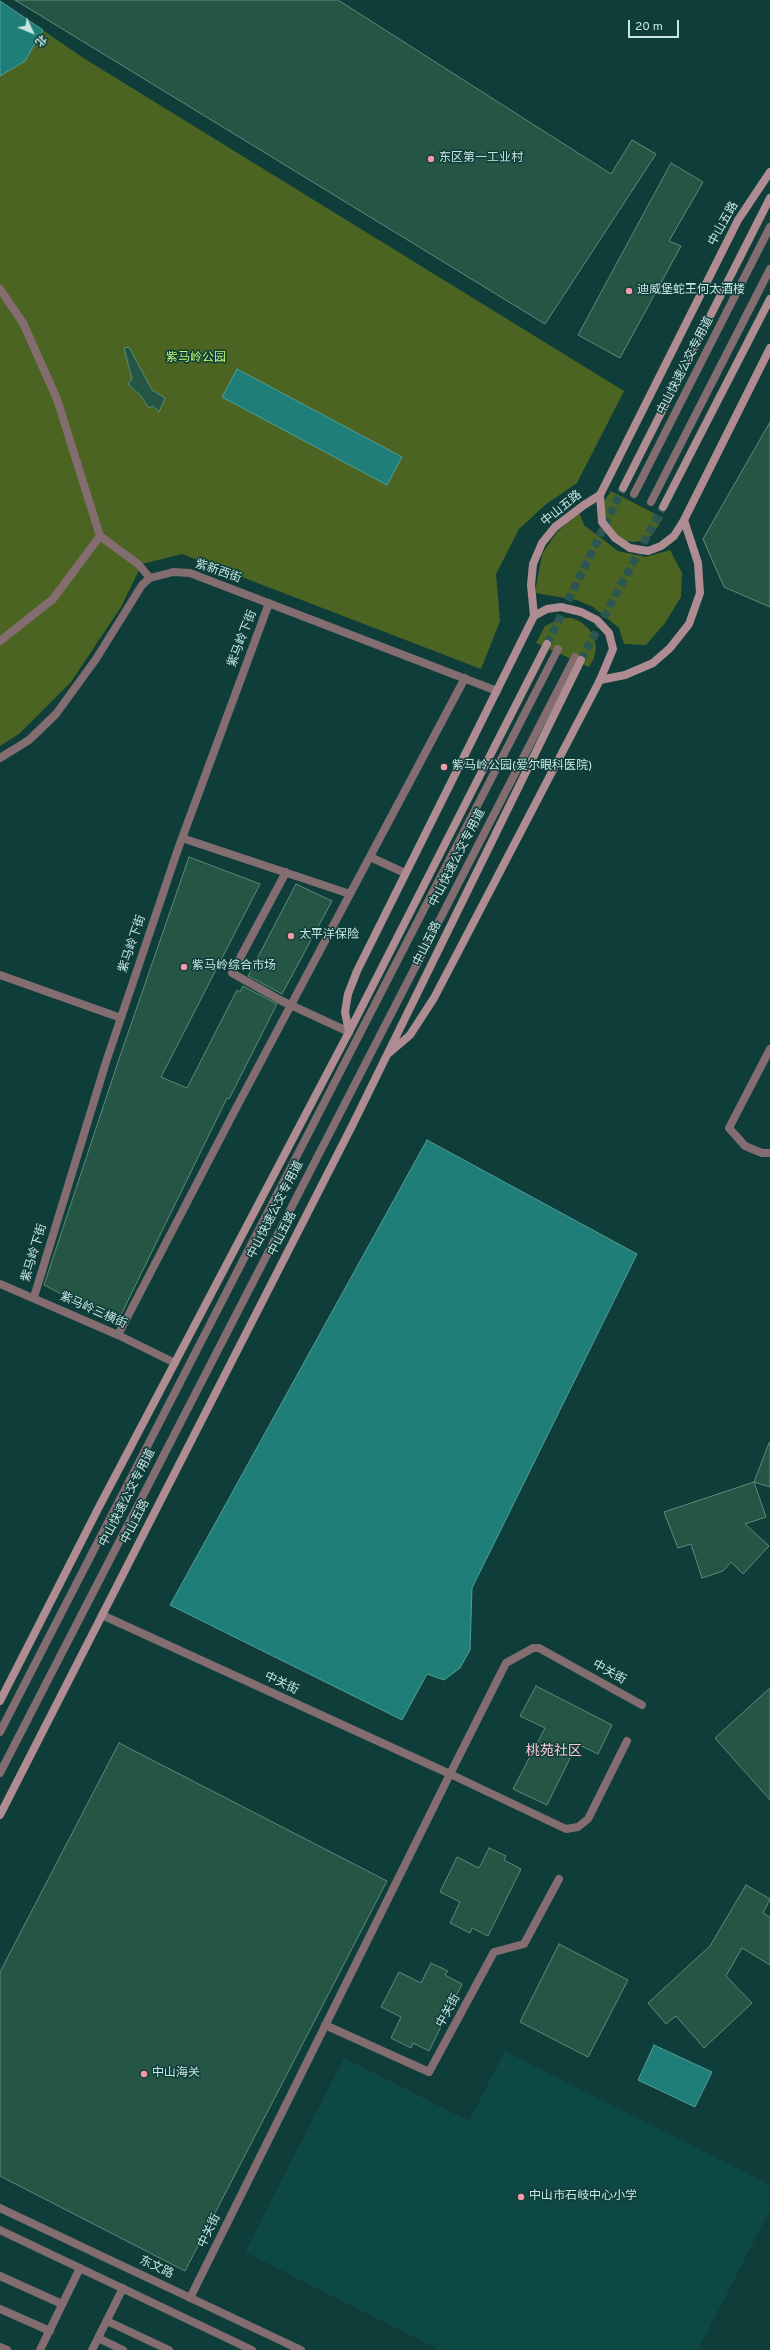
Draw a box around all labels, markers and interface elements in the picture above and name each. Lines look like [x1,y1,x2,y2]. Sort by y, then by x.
north arrow [12,12,52,52]
scale bar [630,12,681,38]
text: 20 m [635,19,663,35]
text: 北 [32,32,49,49]
place label: 东区第一工业村 [439,152,523,166]
marker: 东区第一工业村 [426,154,436,164]
street label: 中山五路 [706,200,742,248]
place label: 迪威堡蛇王何太酒楼 [637,284,745,298]
marker: 迪威堡蛇王何太酒楼 [624,286,634,296]
street label: 中山快速公交专用道 [655,315,717,417]
park label: 紫马岭公园 [166,352,226,366]
street label: 中山五路 [539,488,585,530]
street label: 紫新西街 [193,557,243,587]
street label: 紫马岭下街 [226,608,260,670]
place label: 紫马岭公园(爱尔眼科医院) [452,760,592,774]
marker: 紫马岭公园(爱尔眼科医院) [439,762,449,772]
street label: 中山快速公交专用道 [427,807,489,909]
street label: 紫马岭下街 [116,913,150,975]
street label: 中山五路 [411,919,445,969]
place label: 太平洋保险 [299,929,359,943]
marker: 太平洋保险 [286,931,296,941]
place label: 紫马岭综合市场 [192,960,276,974]
marker: 紫马岭综合市场 [179,962,189,972]
street label: 中山快速公交专用道 [245,1159,307,1261]
street label: 中山五路 [266,1209,300,1259]
street label: 紫马岭下街 [19,1222,51,1284]
street label: 紫马岭三横街 [57,1290,129,1332]
street label: 中山快速公交专用道 [97,1447,159,1549]
street label: 中山五路 [119,1497,153,1547]
street label: 中关街 [590,1658,628,1688]
street label: 中关街 [262,1670,300,1698]
district label: 桃苑社区 [526,1744,582,1760]
street label: 中关街 [434,1992,464,2030]
place label: 中山海关 [152,2067,200,2081]
marker: 中山海关 [139,2069,149,2079]
place label: 中山市石岐中心小学 [529,2190,637,2204]
marker: 中山市石岐中心小学 [516,2192,526,2202]
street label: 中关街 [196,2212,224,2250]
street label: 东文路 [137,2254,175,2282]

